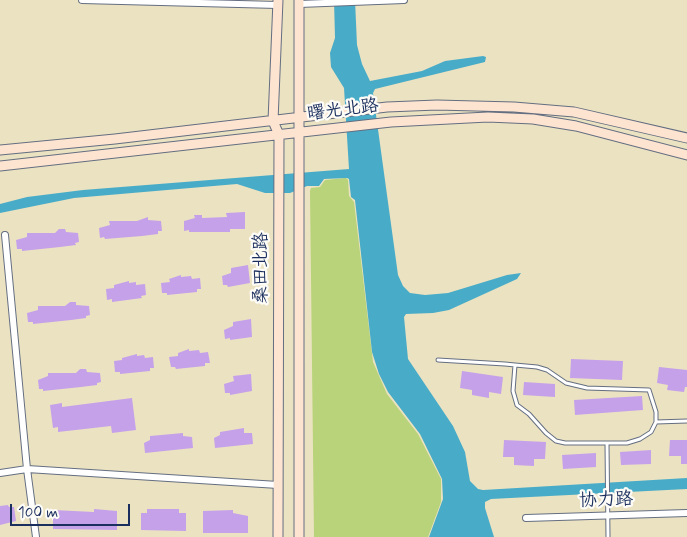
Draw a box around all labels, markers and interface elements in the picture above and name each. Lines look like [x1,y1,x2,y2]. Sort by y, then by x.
street label: 曙光北路 [306,96,380,126]
street label: 桑田北路 [251,232,273,304]
street label: 协力路 [579,489,633,513]
scale bar [12,494,132,526]
text: 100 m [18,503,58,523]

